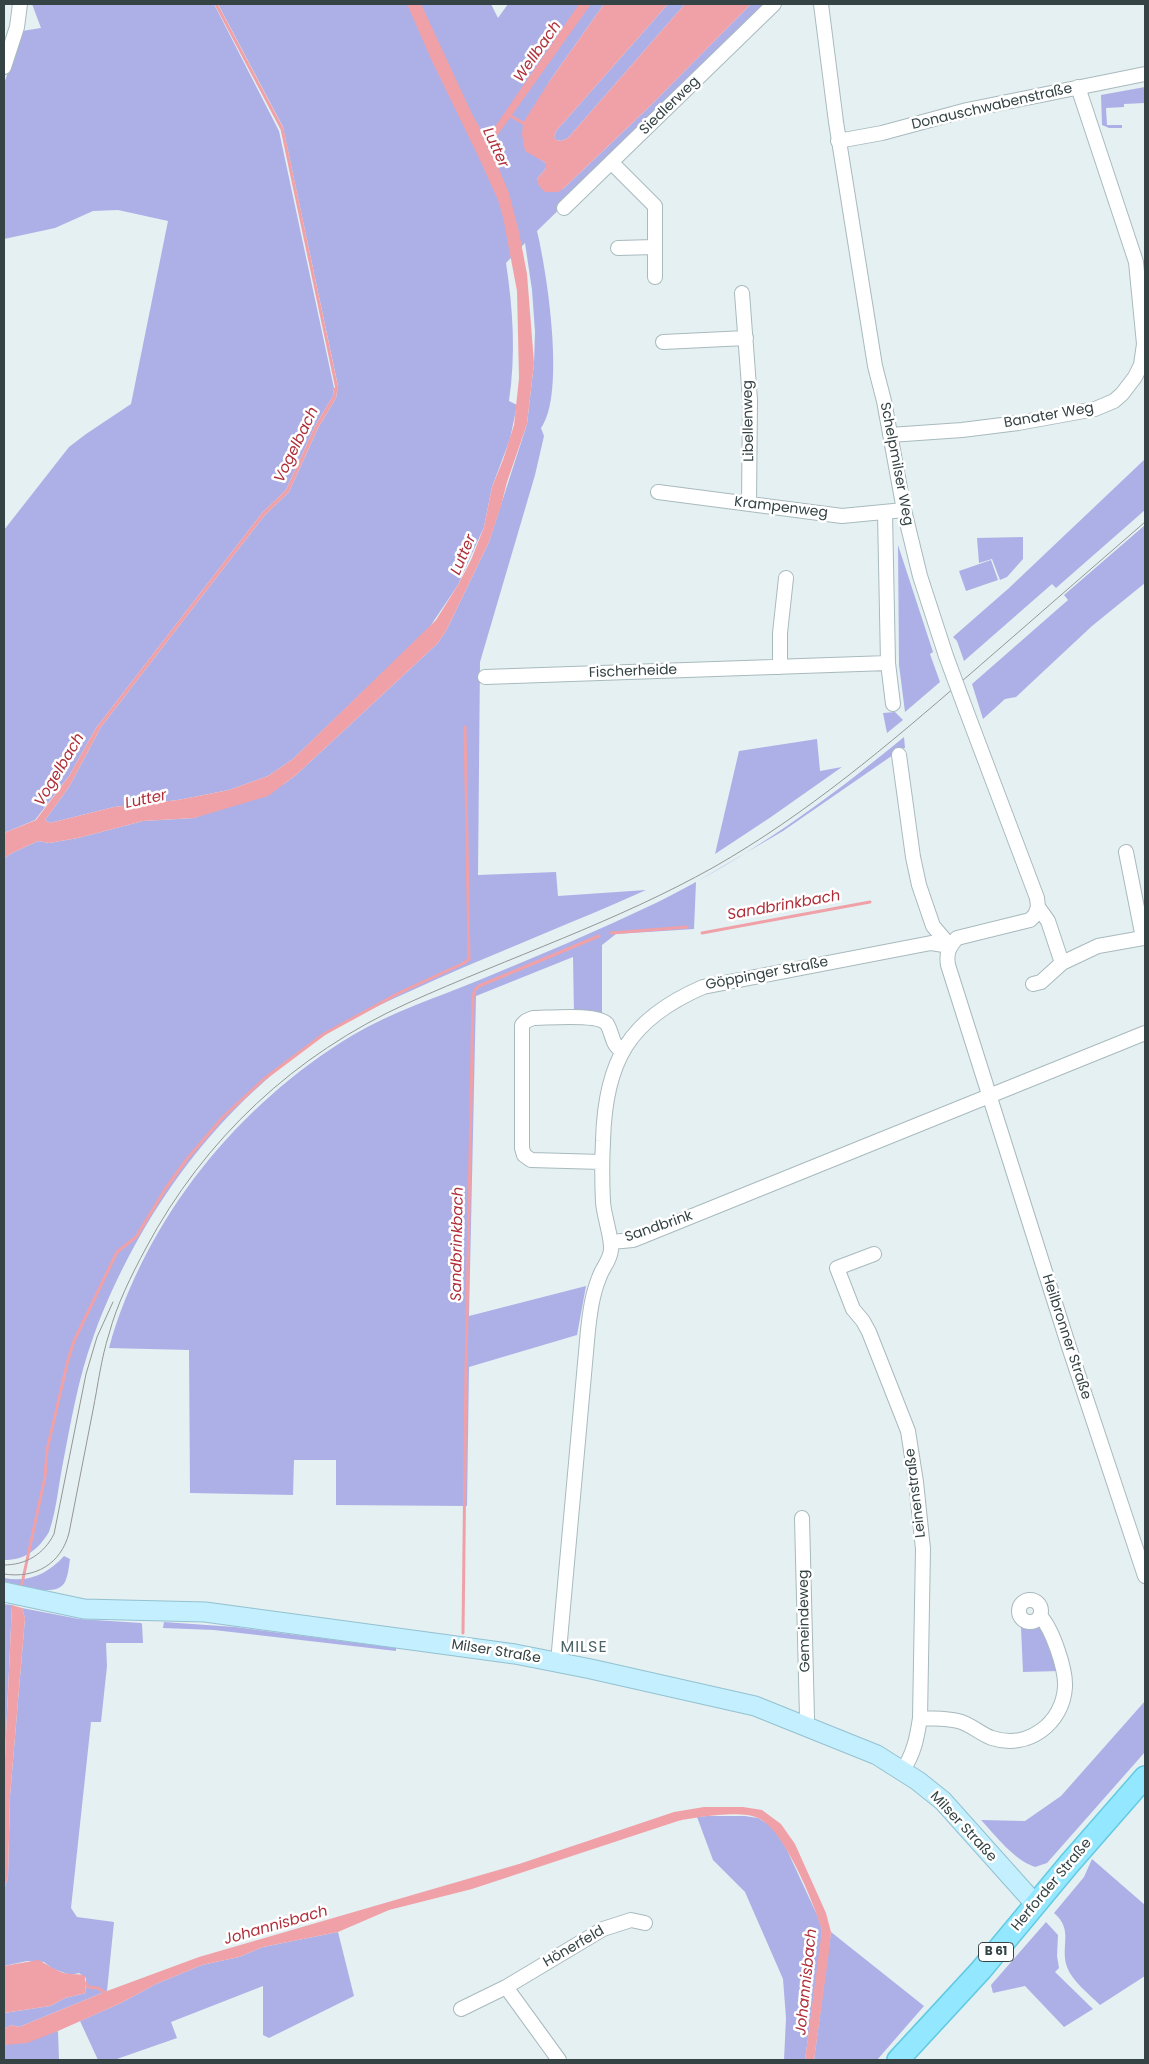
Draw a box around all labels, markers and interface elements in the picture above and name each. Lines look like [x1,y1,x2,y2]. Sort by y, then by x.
water label: Wellbach [510,18,566,86]
street label: Siedlerweg [637,73,703,139]
street label: Donauschwabenstraße [910,80,1074,134]
water label: Lutter [478,125,512,171]
street label: Libellenweg [740,380,758,462]
street label: Banater Weg [1003,400,1095,432]
street label: Schelpmilser Weg [876,401,916,527]
water label: Vogelbach [271,404,323,486]
street label: Krampenweg [733,494,829,522]
water label: Lutter [448,532,480,578]
street label: Fischerheide [589,662,677,682]
water label: Vogelbach [31,730,89,810]
water label: Lutter [124,787,168,813]
water label: Sandbrinkbach [726,887,842,925]
street label: Göppinger Straße [704,954,830,994]
water label: Sandbrinkbach [448,1187,468,1301]
street label: Sandbrink [623,1208,695,1246]
street label: Heilbronner Straße [1038,1272,1094,1402]
street label: Leinenstraße [902,1447,930,1539]
street label: Gemeindeweg [796,1569,814,1673]
street label: Milser Straße [450,1637,542,1667]
district label: MILSE [560,1638,608,1658]
street label: Milser Straße [926,1788,1000,1866]
street label: Herforder Straße [1008,1835,1096,1935]
water label: Johannisbach [222,1903,330,1949]
street label: Hönerfeld [540,1923,608,1971]
water label: Johannisbach [792,1928,822,2036]
road number: B 61 [978,1942,1014,1961]

